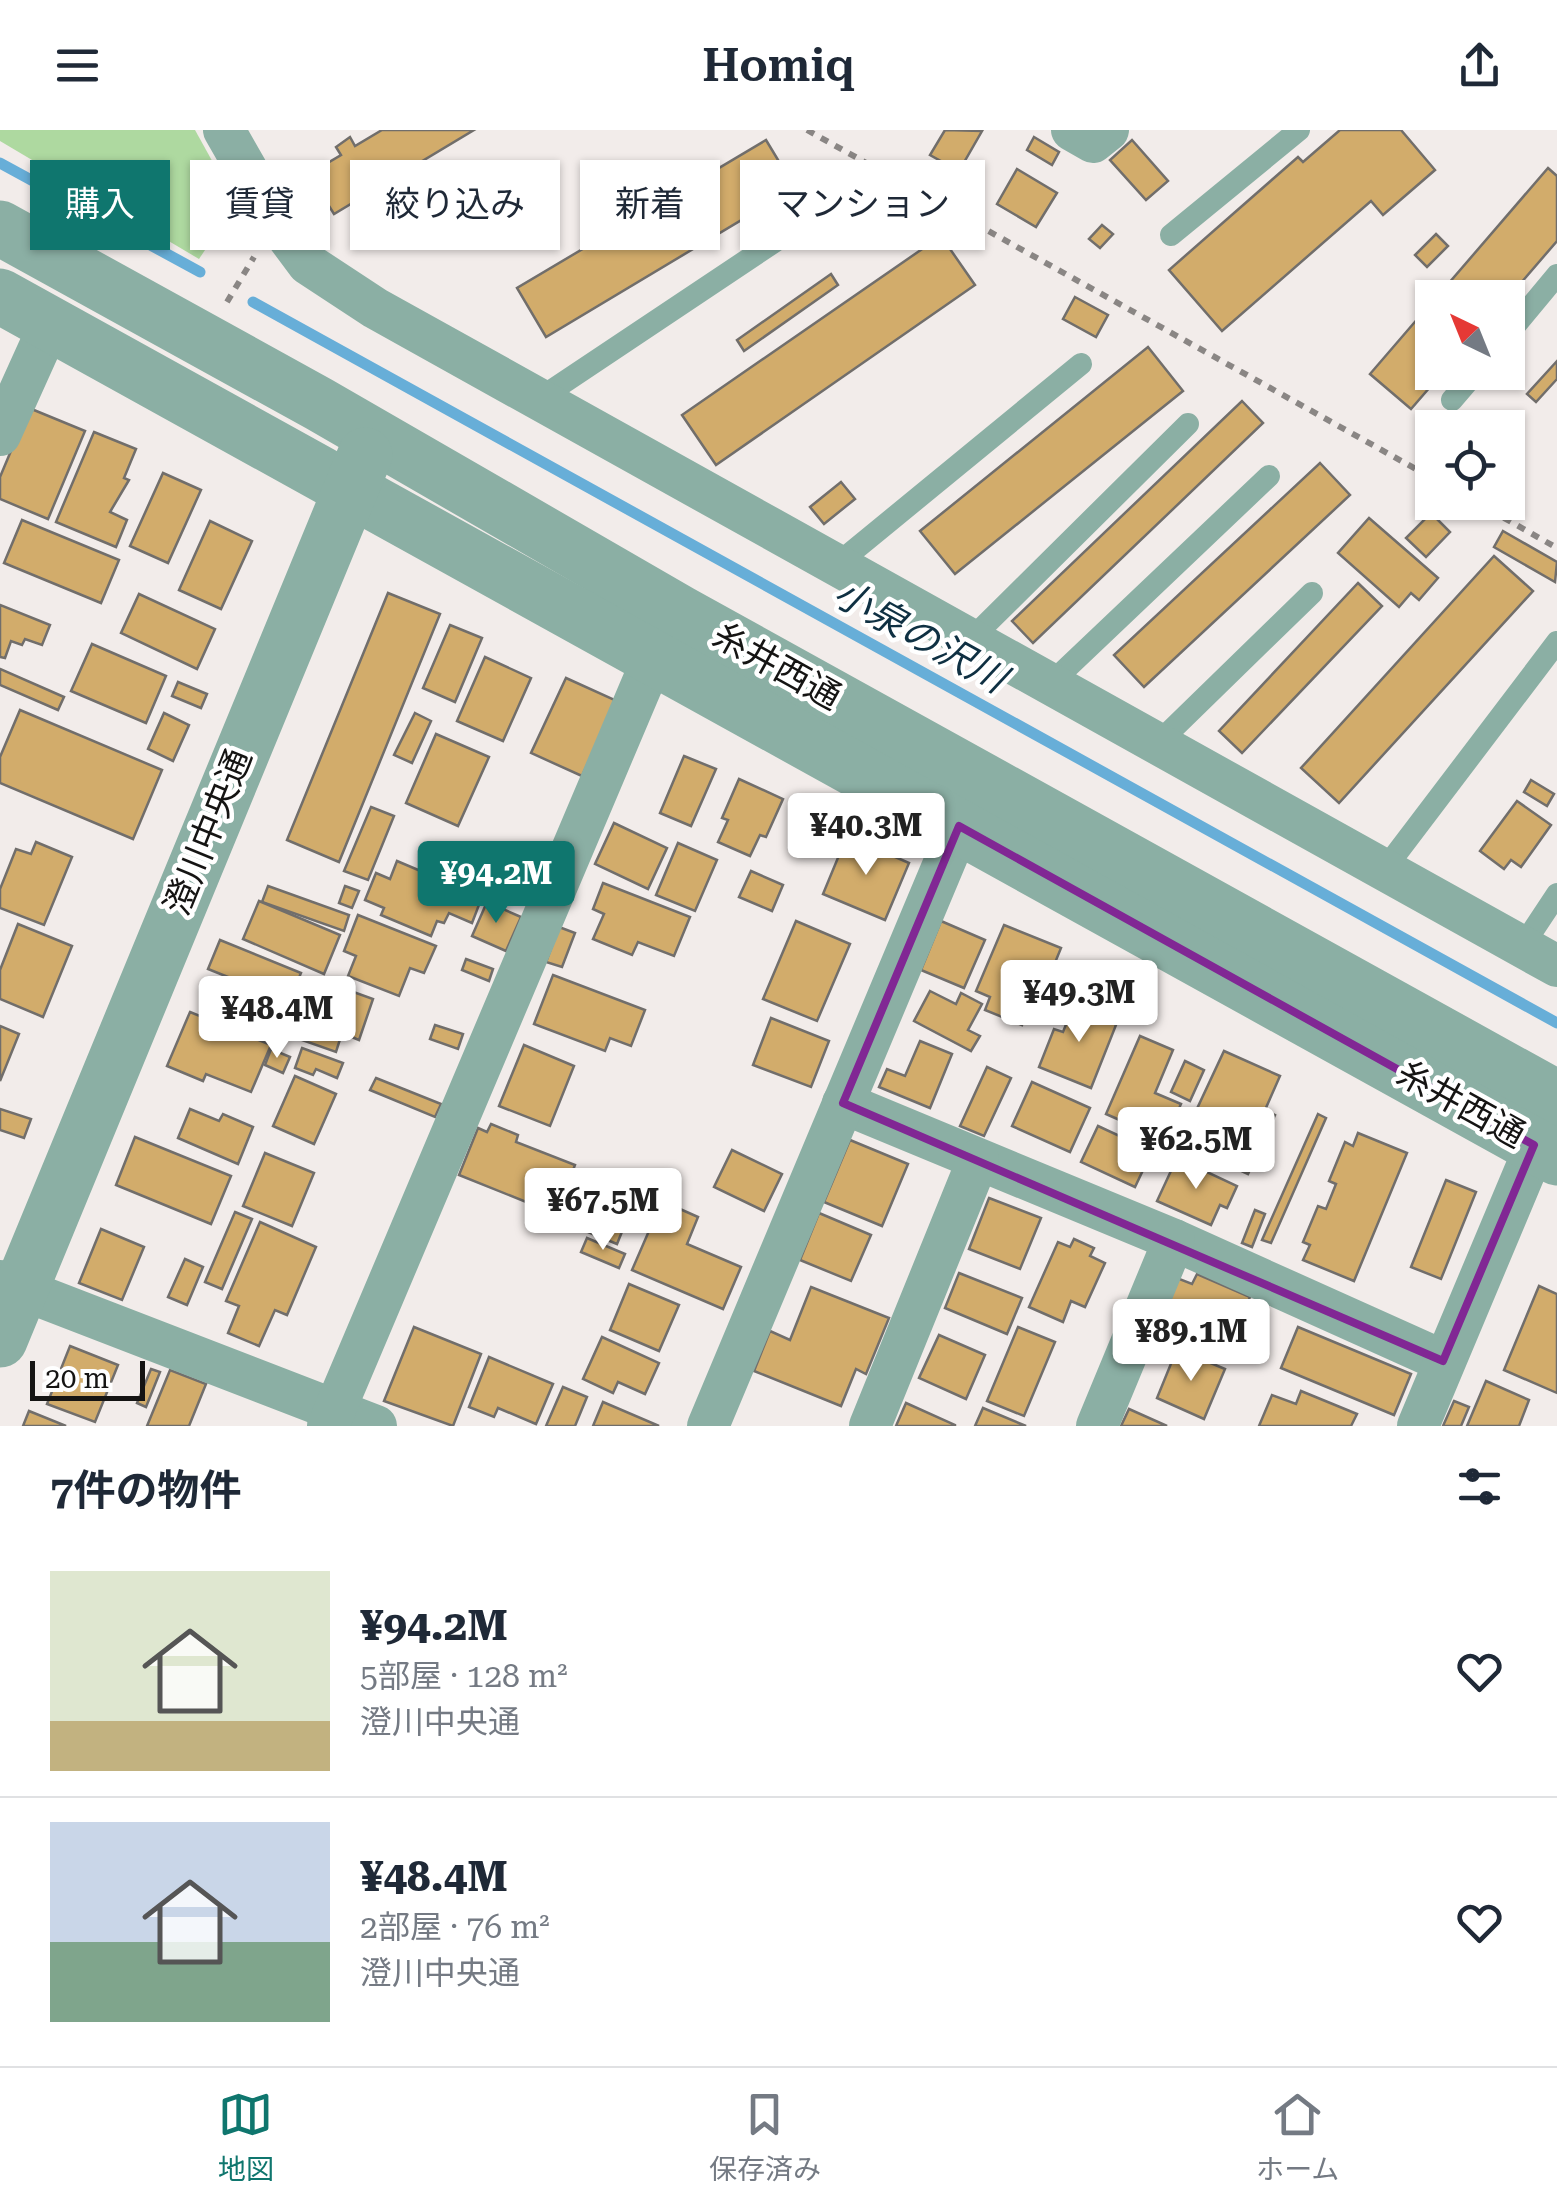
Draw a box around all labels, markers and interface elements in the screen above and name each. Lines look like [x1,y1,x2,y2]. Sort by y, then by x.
icon: menu [50,38,105,93]
icon: share [1452,38,1507,93]
text: Homiq [702,39,855,92]
chip: 購入 [30,160,170,250]
chip: 賃貸 [190,160,330,250]
chip: 絞り込み [350,160,560,250]
chip: 新着 [580,160,720,250]
chip: マンション [740,160,985,250]
north arrow [1415,280,1525,390]
map controls [1415,280,1525,520]
button: locate [1415,410,1525,520]
water label: 小泉の沢川 [826,571,1017,703]
street label: 糸井西通 [706,615,848,718]
street label: 澄川中央通 [157,743,260,921]
pin: ¥40.3M [785,793,947,878]
text: ¥40.3M [810,806,922,844]
pin: ¥94.2M [415,841,577,926]
text: ¥94.2M [440,854,552,892]
pin: ¥49.3M [998,960,1160,1045]
text: ¥49.3M [1023,973,1135,1011]
pin: ¥48.4M [196,976,358,1061]
text: ¥48.4M [221,989,333,1027]
street label: 糸井西通 [1390,1053,1532,1156]
pin: ¥62.5M [1115,1107,1277,1192]
text: ¥62.5M [1140,1120,1252,1158]
pin: ¥67.5M [522,1168,684,1253]
text: ¥67.5M [547,1181,659,1219]
pin: ¥89.1M [1110,1299,1272,1384]
text: ¥89.1M [1135,1312,1247,1350]
scale bar [30,1356,145,1400]
text: 20 m [45,1362,109,1395]
icon: filters [1452,1459,1507,1514]
text: 7件の物件 [50,1466,242,1515]
text: ¥94.2M [360,1601,508,1650]
icon: home [130,1611,250,1731]
icon: heart [1452,1644,1507,1699]
text: 5部屋 · 128 m² [360,1657,568,1695]
text: 澄川中央通 [360,1703,520,1741]
text: ¥48.4M [360,1852,508,1901]
icon: home [130,1862,250,1982]
icon: heart [1452,1895,1507,1950]
text: 2部屋 · 76 m² [360,1908,550,1946]
text: 澄川中央通 [360,1954,520,1992]
tab: 地図 [218,2087,274,2187]
tab: 保存済み [709,2087,821,2187]
tab: ホーム [1256,2087,1339,2187]

